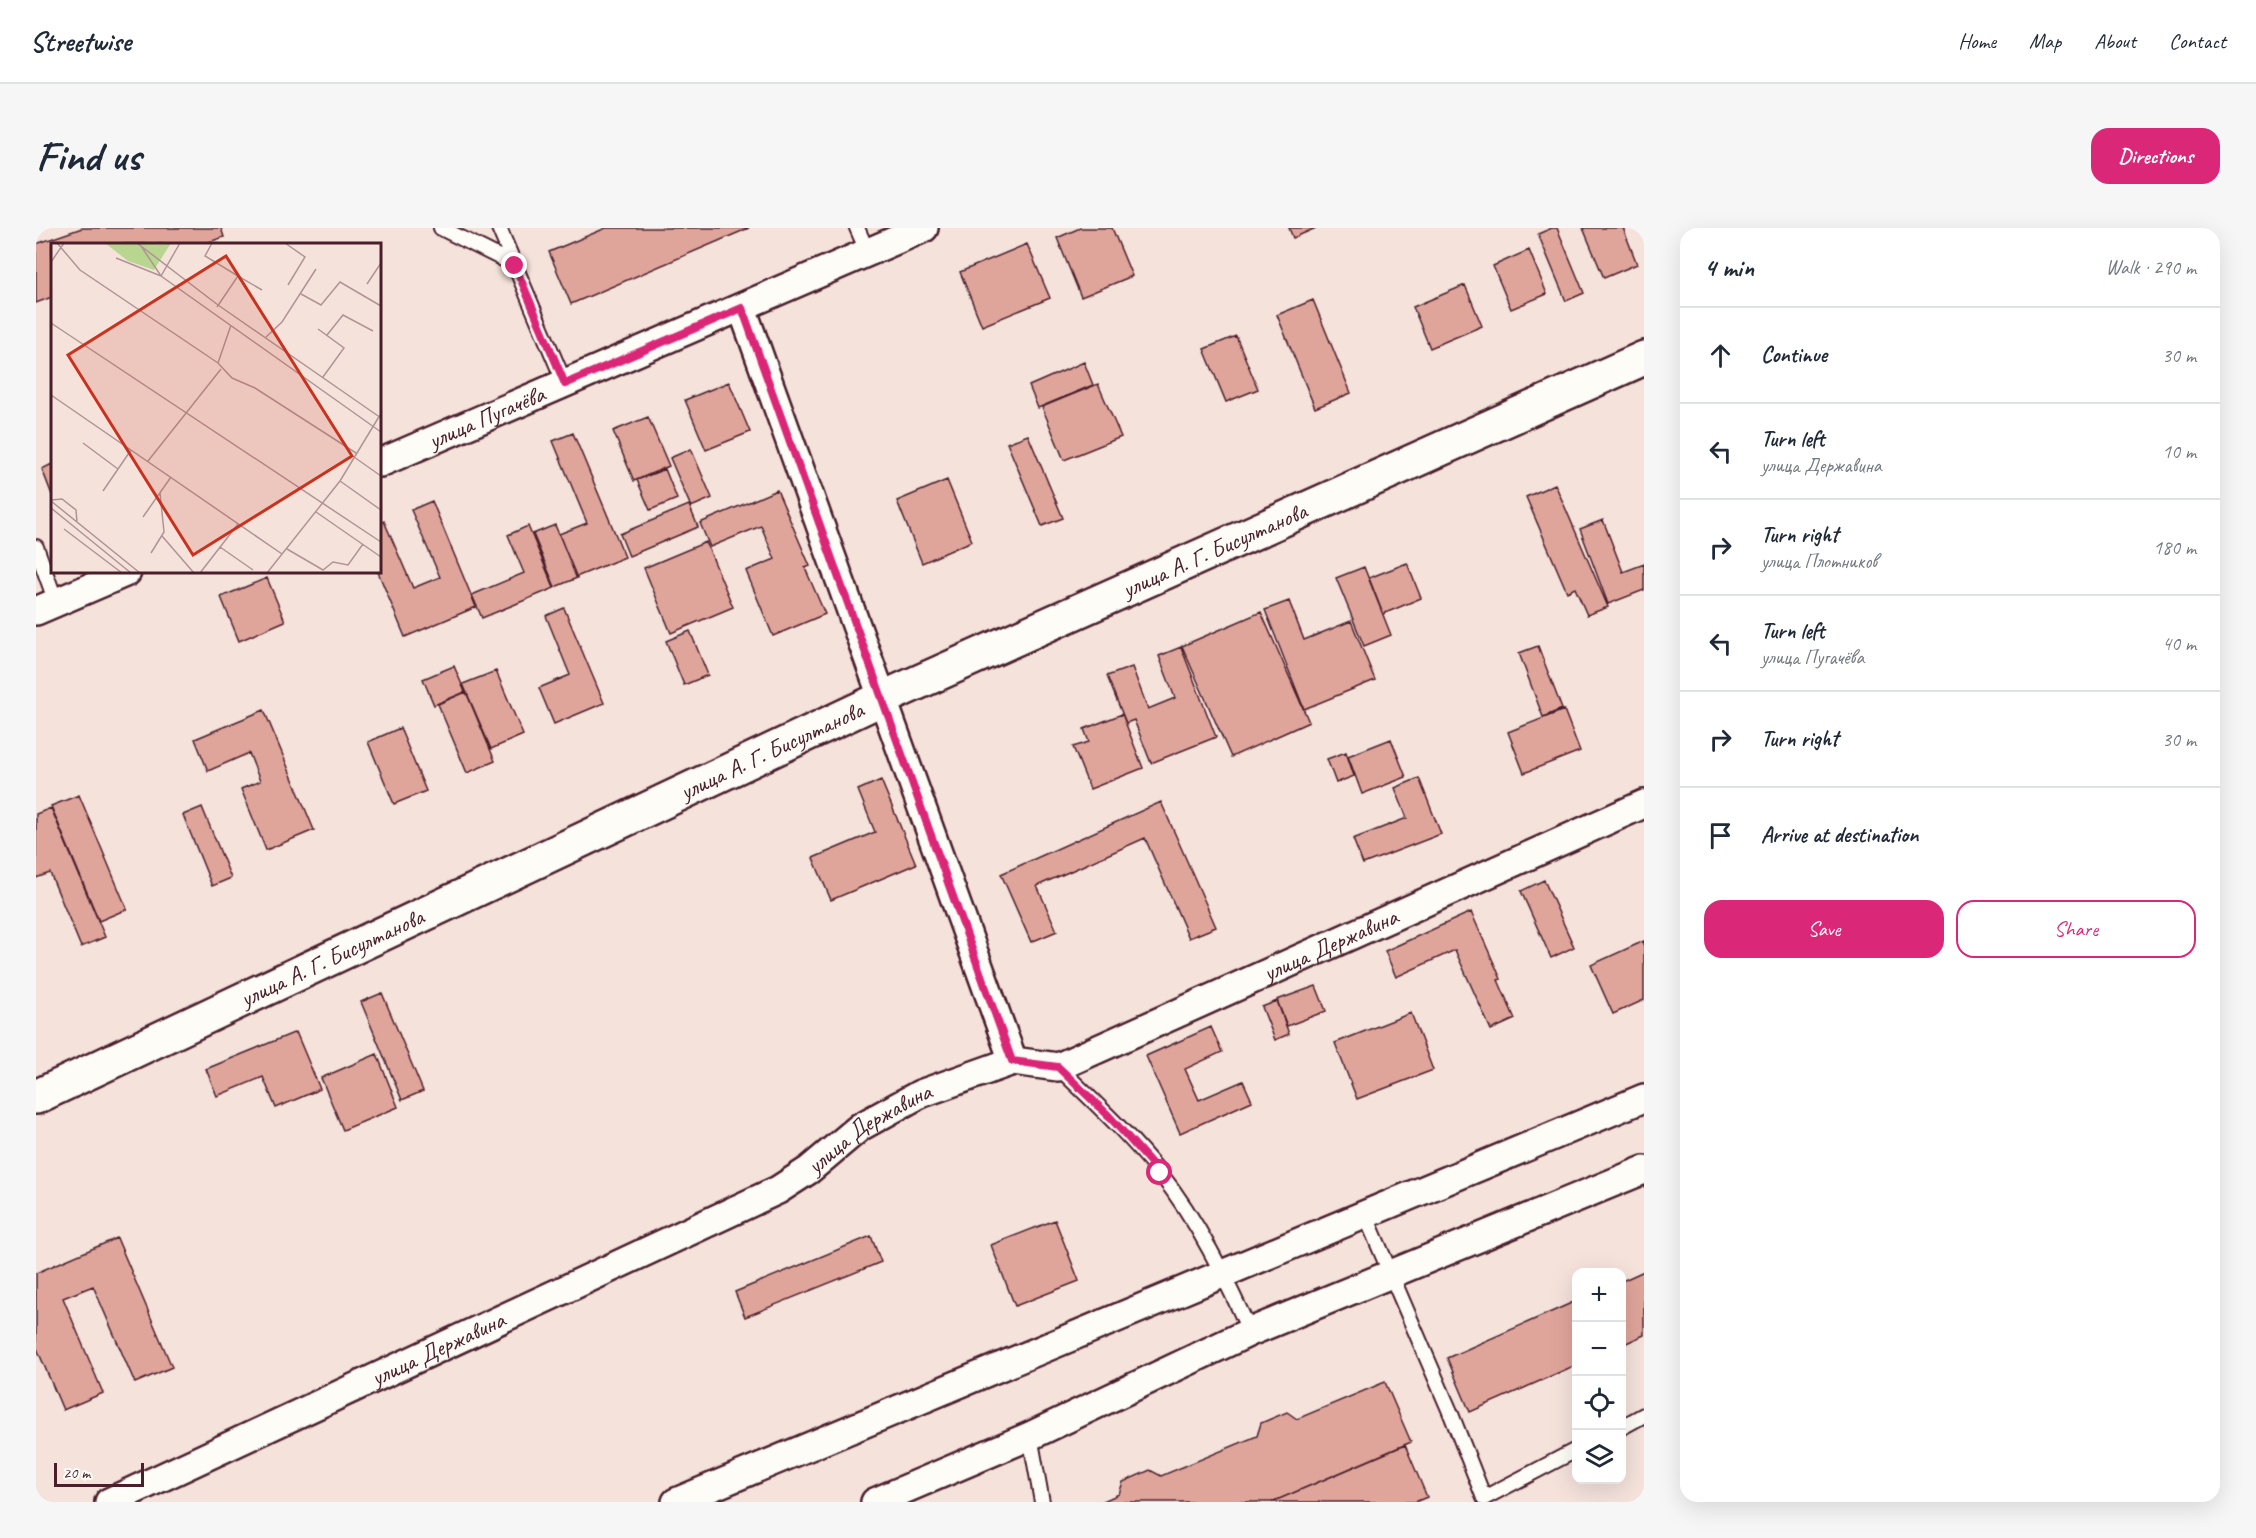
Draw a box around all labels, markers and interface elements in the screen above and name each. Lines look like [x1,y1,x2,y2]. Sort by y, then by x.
text: Streetwise [30,24,131,59]
text: Home [1958,28,1996,54]
text: Map [2029,28,2061,54]
text: About [2094,28,2136,54]
text: Contact [2169,28,2226,54]
button: Directions [2091,128,2220,184]
text: Find us [36,130,141,183]
inset map [51,243,381,573]
text: 4 min [1704,251,1754,284]
route end [501,252,527,278]
text: Walk · 290 m [2106,255,2196,280]
icon: ahead [1704,339,1737,372]
text: Continue [1761,341,1827,369]
text: 30 m [2162,343,2196,368]
street label: улица Пугачёва [422,378,551,456]
text: Turn left [1761,425,1825,453]
icon: left [1704,435,1737,468]
text: 10 m [2162,439,2196,464]
text: улица Державина [1761,453,1881,478]
street label: улица А. Г. Бисултанова [1115,495,1313,605]
text: Turn right [1761,521,1838,549]
icon: right [1704,531,1737,564]
text: 180 m [2153,535,2196,560]
text: улица Плотников [1761,549,1877,574]
text: Turn left [1761,617,1825,645]
icon: left [1704,627,1737,660]
text: 40 m [2162,631,2196,656]
text: улица Пугачёва [1761,645,1864,670]
street label: улица А. Г. Бисултанова [673,694,869,807]
icon: right [1704,723,1737,756]
text: Turn right [1761,725,1838,753]
text: 30 m [2162,727,2196,752]
icon: arrive [1704,819,1737,852]
text: Arrive at destination [1761,821,1918,849]
button: Save [1704,900,1944,958]
button: Share [1956,900,2196,958]
street label: улица А. Г. Бисултанова [233,901,430,1015]
street label: улица Державина [1257,901,1404,989]
street label: улица Державина [799,1076,937,1182]
route start [1146,1159,1172,1185]
map controls [1572,1268,1626,1484]
button: + [1572,1268,1626,1322]
street label: улица Державина [364,1304,511,1394]
button: − [1572,1322,1626,1376]
button: locate [1572,1376,1626,1430]
button: layers [1572,1430,1626,1484]
scale bar [54,1460,144,1488]
text: 20 m [63,1463,90,1483]

